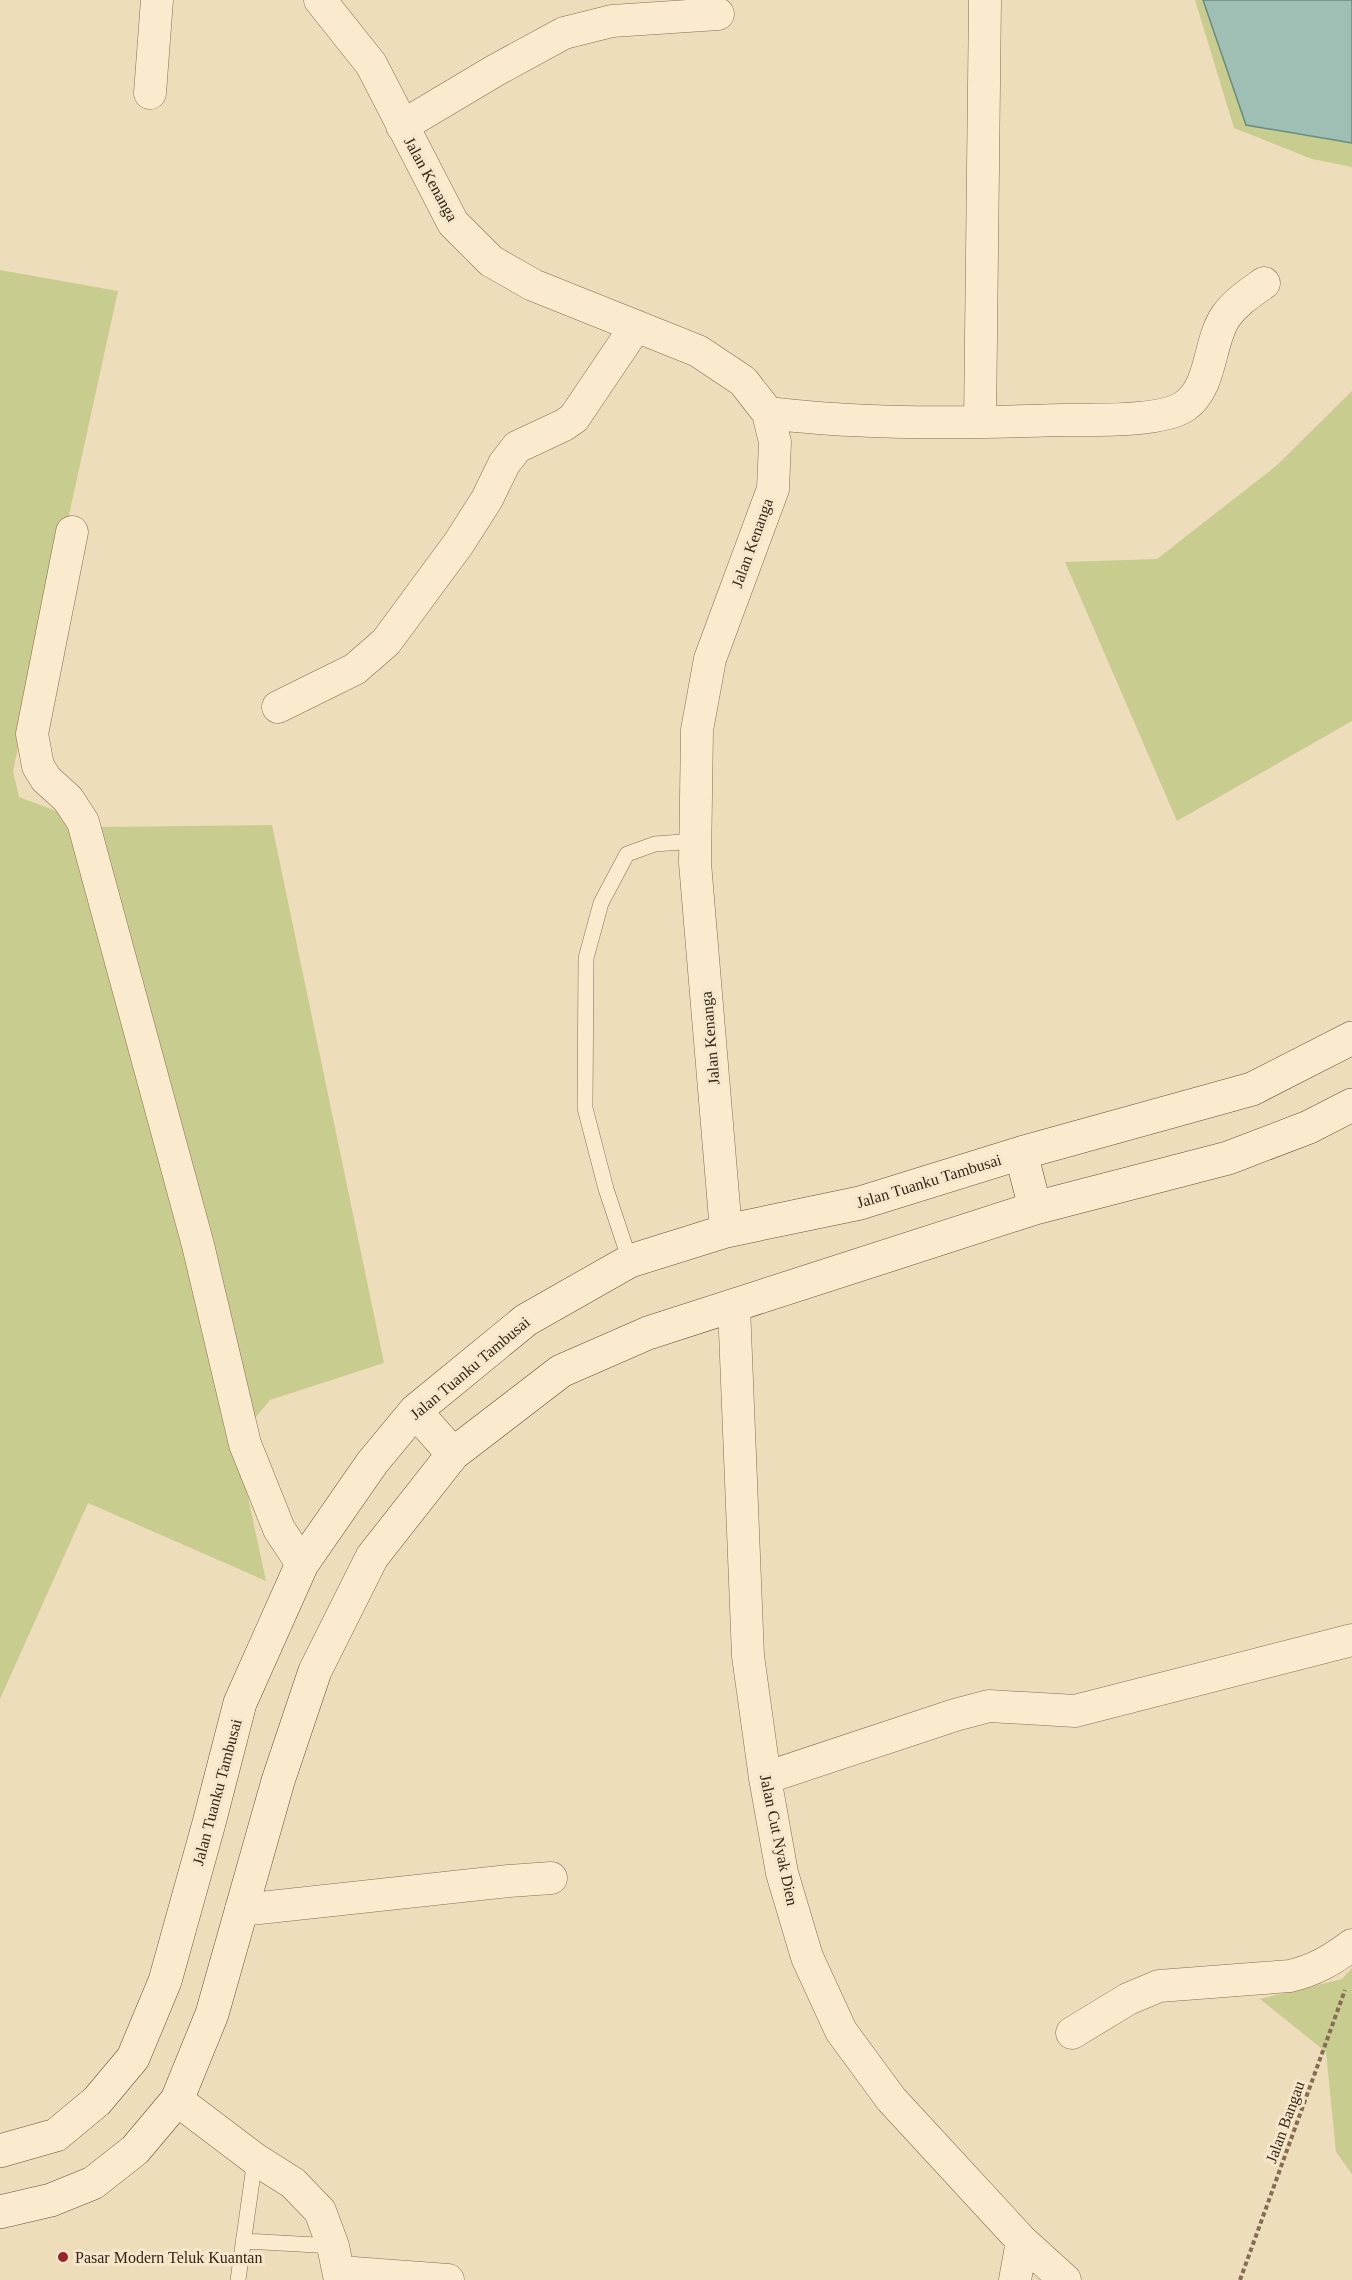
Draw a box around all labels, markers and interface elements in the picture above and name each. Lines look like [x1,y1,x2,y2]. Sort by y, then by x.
street label: Jalan Kenanga [400,134,461,225]
street label: Jalan Kenanga [728,496,777,590]
street label: Jalan Kenanga [697,990,724,1085]
street label: Jalan Tuanku Tambusai [855,1151,1004,1211]
street label: Jalan Tuanku Tambusai [407,1313,534,1423]
street label: Jalan Tuanku Tambusai [189,1717,245,1867]
street label: Jalan Cut Nyak Dien [756,1773,801,1907]
street label: Jalan Bangau [1262,2079,1309,2166]
place label: Pasar Modern Teluk Kuantan [75,2249,262,2266]
marker: Pasar Modern Teluk Kuantan [56,2250,70,2264]

